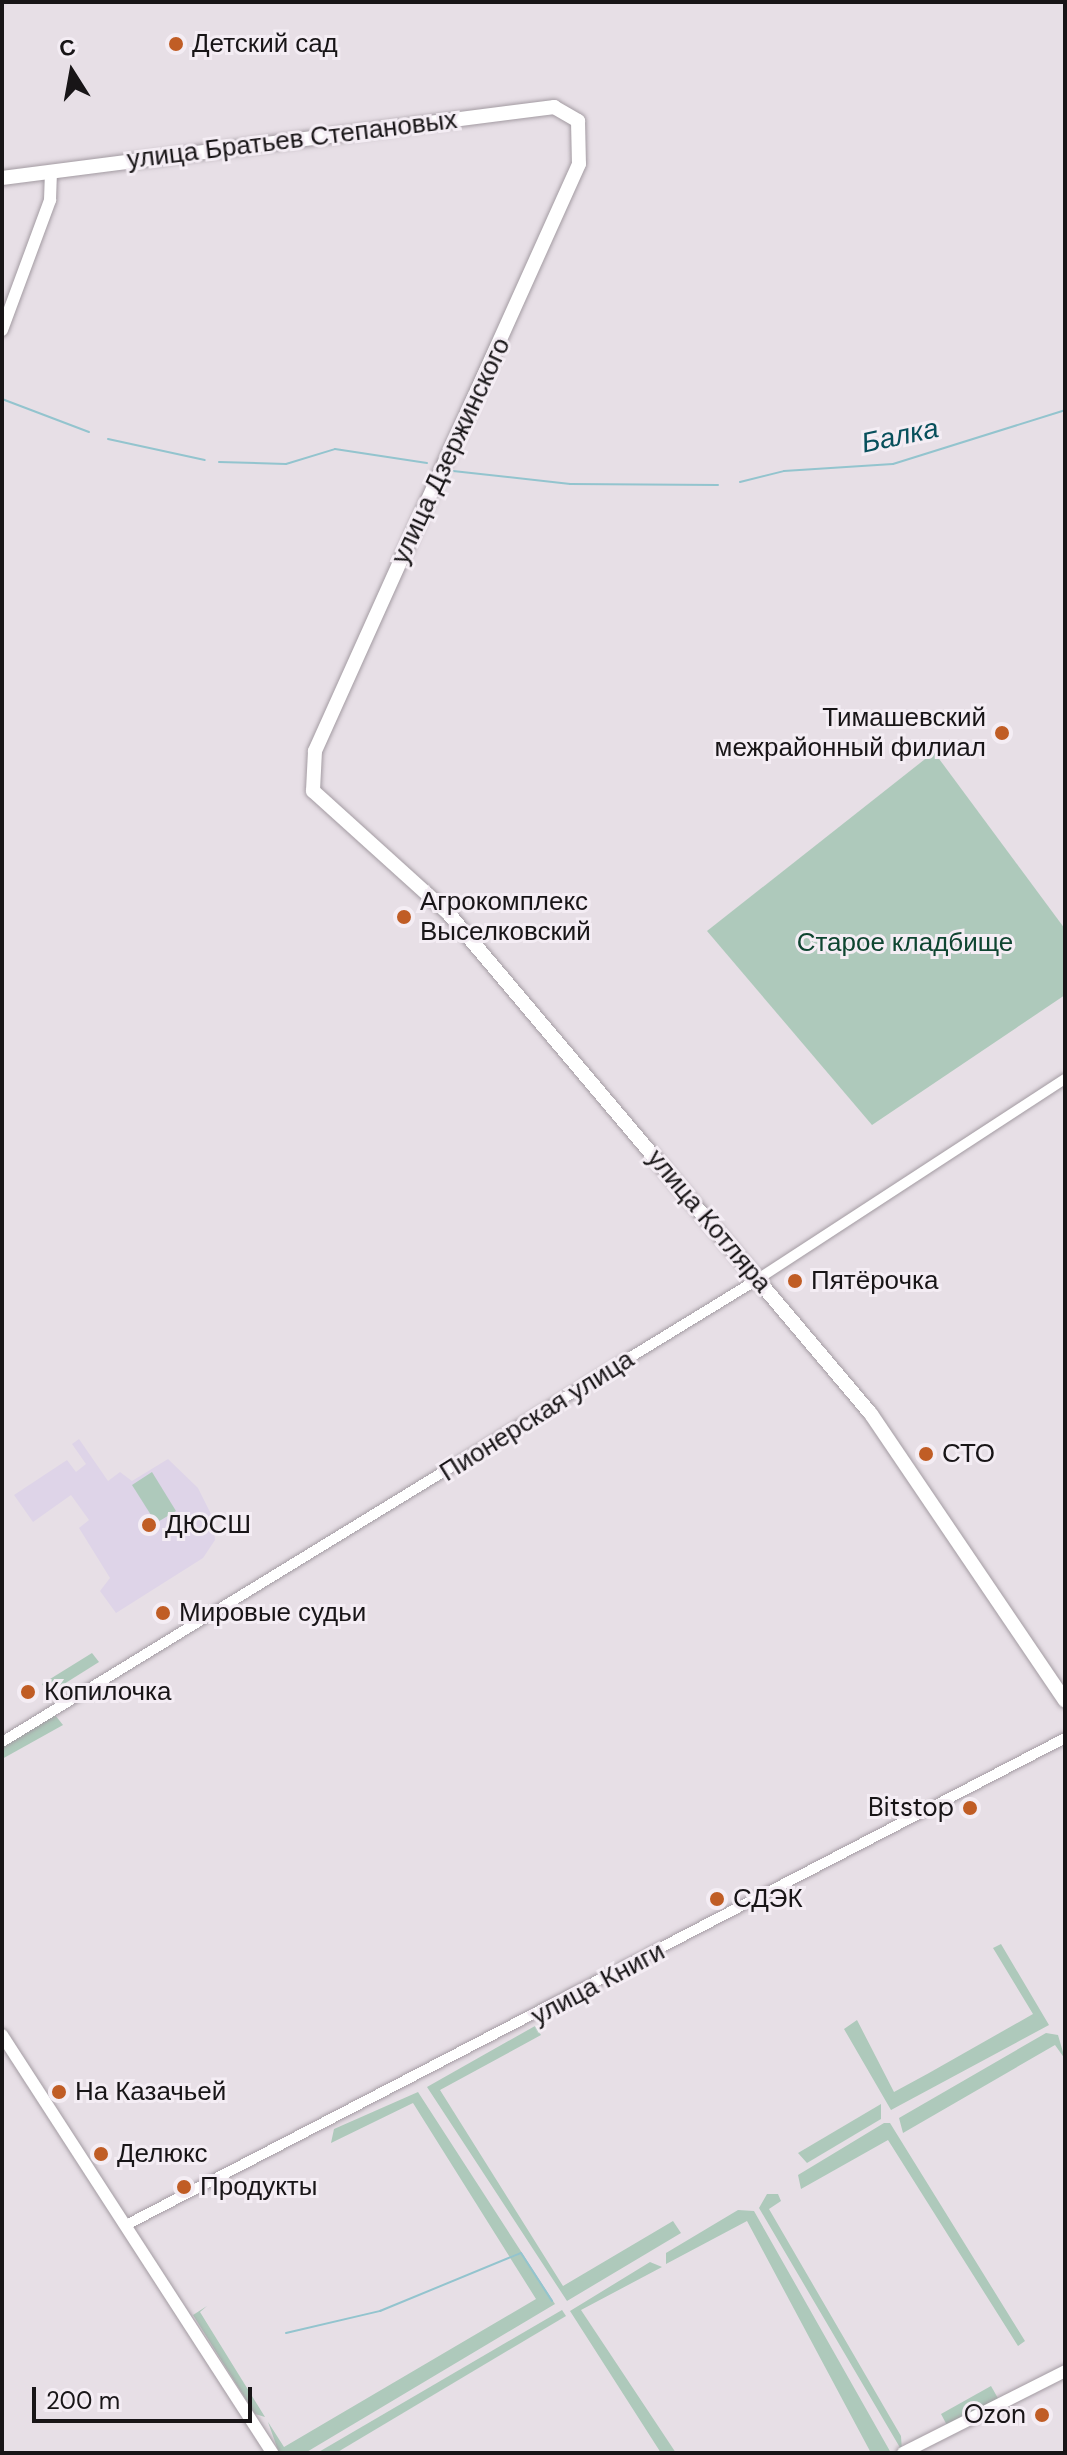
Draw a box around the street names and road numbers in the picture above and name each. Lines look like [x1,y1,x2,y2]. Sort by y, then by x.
street label: улица Братьев Степановых [125,104,459,176]
street label: улица Дзержинского [385,333,517,569]
street label: улица Котляра [640,1143,778,1299]
street label: Пионерская улица [434,1344,640,1488]
street label: улица Книги [526,1936,670,2032]

